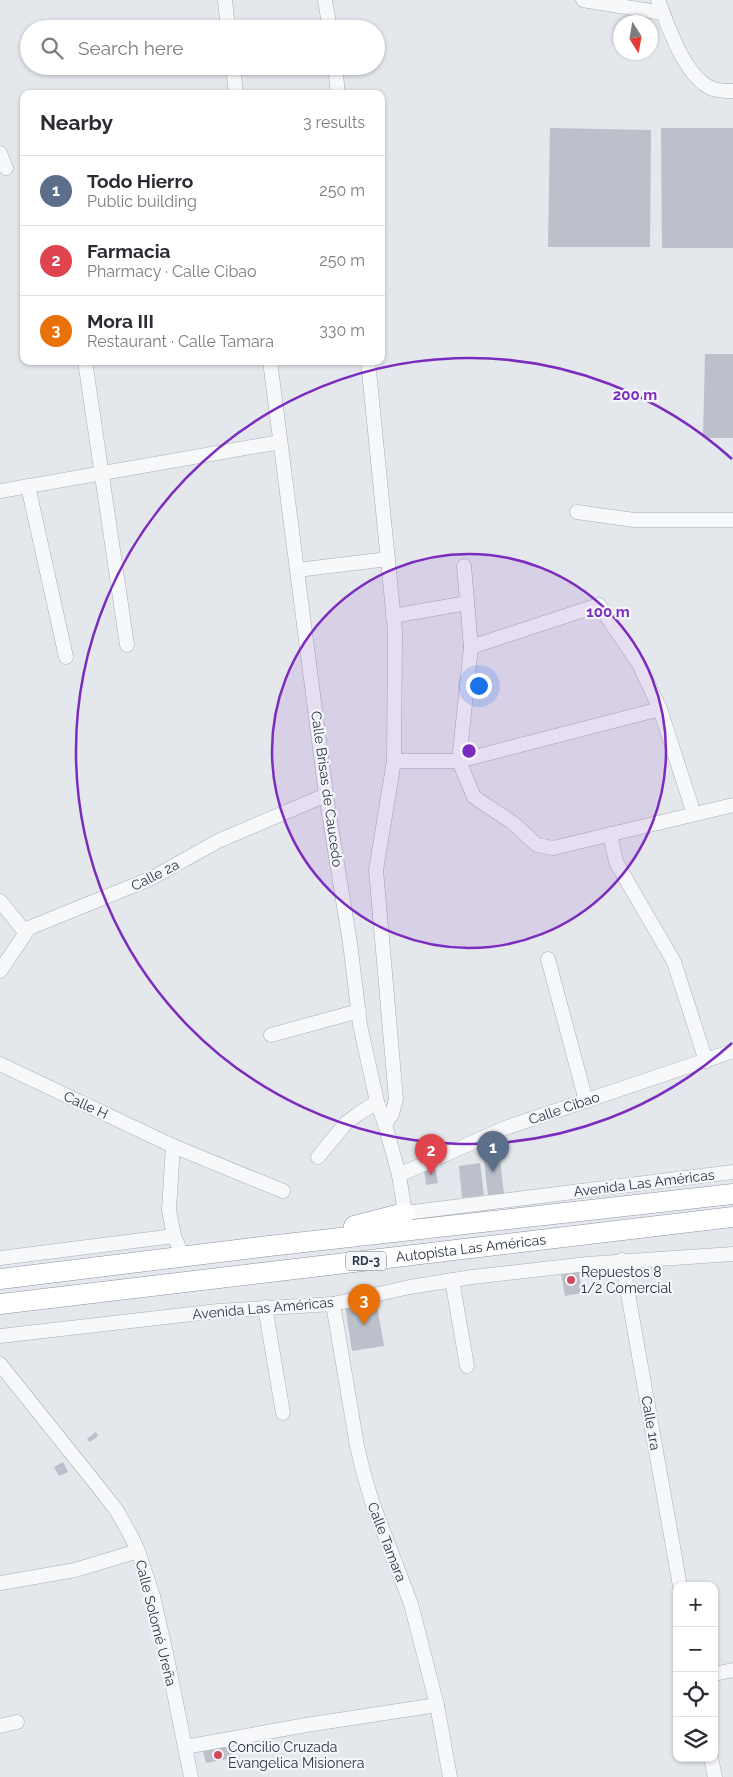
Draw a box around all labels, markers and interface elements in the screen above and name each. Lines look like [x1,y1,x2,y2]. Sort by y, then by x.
north arrow [613,15,658,60]
search box [20,20,385,75]
icon: search [38,34,66,62]
text: Search here [78,37,184,59]
text: Nearby [40,110,113,135]
text: 3 results [303,113,365,132]
text: Todo Hierro [87,170,193,192]
text: 1 [52,181,60,200]
text: 250 m [319,181,365,200]
text: Public building [87,192,197,211]
text: Farmacia [87,240,170,262]
text: 2 [51,251,61,270]
text: 250 m [319,251,365,270]
text: Pharmacy · Calle Cibao [87,262,257,281]
text: Mora III [87,310,154,332]
text: 3 [52,321,60,340]
text: 330 m [319,321,365,340]
text: Restaurant · Calle Tamara [87,332,274,351]
text: 200 m [613,386,657,404]
text: 100 m [586,603,630,621]
your location [466,673,492,699]
street label: Calle Brisas de Caucedo [308,710,346,868]
centre of rings [460,742,478,760]
street label: Calle 2a [128,856,182,894]
street label: Calle H [61,1088,111,1122]
street label: Calle Cibao [526,1088,602,1128]
pin: 1 [477,1131,509,1172]
pin: 2 [415,1134,447,1175]
street label: Avenida Las Américas [573,1166,716,1200]
street label: Autopista Las Américas [395,1231,547,1265]
road number: RD-3 [346,1252,386,1270]
place label: Repuestos 8 1/2 Comercial [581,1264,672,1296]
marker: Repuestos 8 1/2 Comercial [565,1274,577,1286]
pin: 3 [348,1284,380,1325]
street label: Avenida Las Américas [192,1294,335,1322]
street label: Calle 1ra [638,1394,664,1452]
street label: Calle Tamara [364,1500,410,1584]
street label: Calle Solomé Ureña [133,1558,179,1688]
map controls [673,1582,718,1762]
button: + [673,1582,718,1627]
button: − [673,1627,718,1672]
button: locate [673,1672,718,1717]
button: layers [673,1717,718,1762]
place label: Concilio Cruzada Evangelica Misionera [228,1739,364,1771]
marker: Concilio Cruzada Evangelica Misionera [212,1749,224,1761]

